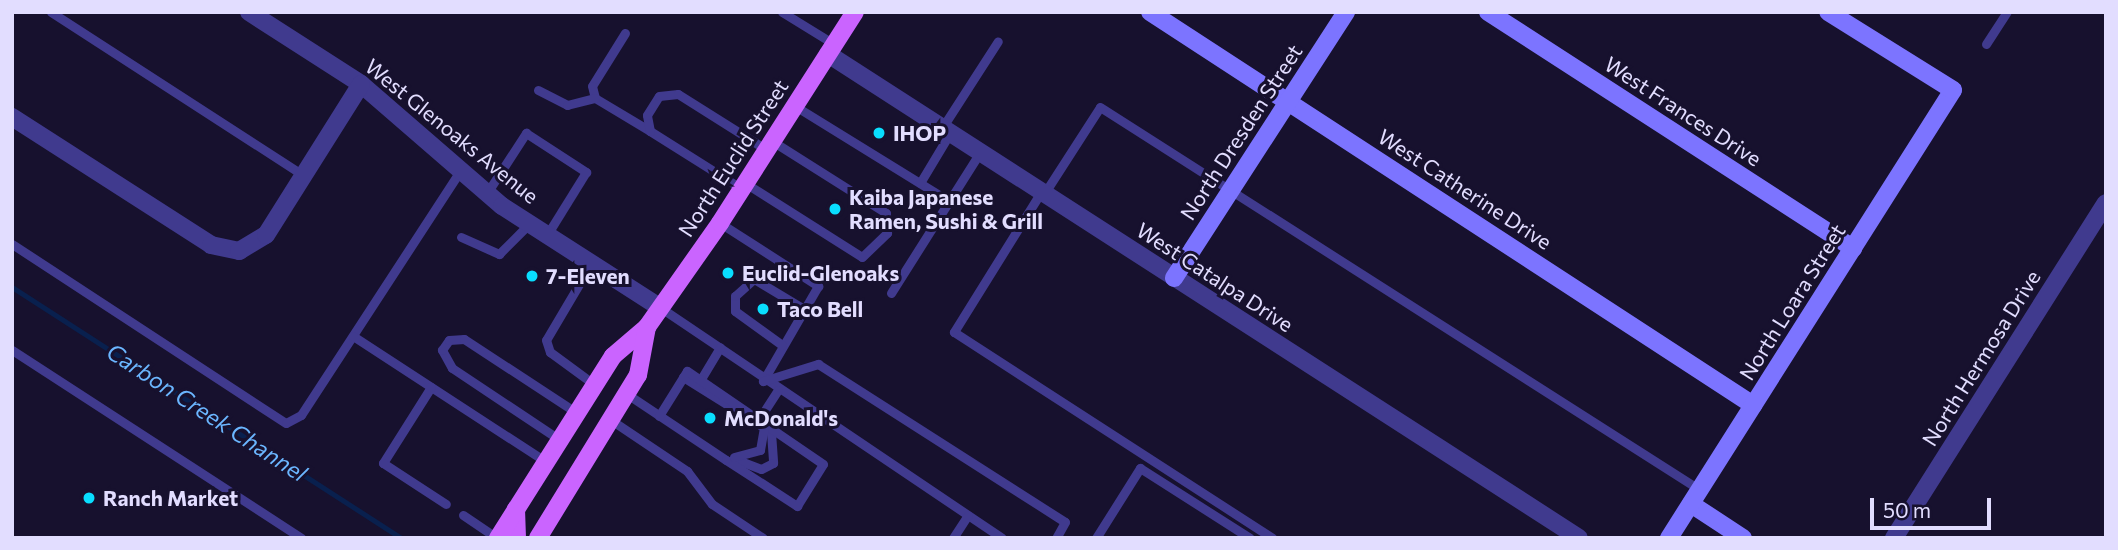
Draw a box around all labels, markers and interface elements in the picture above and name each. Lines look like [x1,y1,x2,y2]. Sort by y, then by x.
street label: North Dresden Street [1175,40,1307,224]
street label: West Frances Drive [1600,51,1766,171]
street label: West Glenoaks Avenue [360,53,544,209]
street label: North Euclid Street [673,75,793,241]
place label: IHOP [893,120,946,146]
street label: West Catherine Drive [1373,123,1557,255]
marker: IHOP [871,125,887,141]
place label: Kaiba Japanese Ramen, Sushi & Grill [849,184,1043,234]
marker: Kaiba Japanese Ramen, Sushi & Grill [827,201,843,217]
street label: West Catalpa Drive [1132,217,1298,337]
street label: North Loara Street [1734,219,1850,385]
place label: Euclid-Glenoaks [742,260,899,286]
place label: 7-Eleven [546,263,630,289]
marker: Euclid-Glenoaks [720,265,736,281]
street label: North Hermosa Drive [1917,265,2045,451]
marker: 7-Eleven [524,268,540,284]
place label: Taco Bell [777,296,863,322]
marker: Taco Bell [755,301,771,317]
water label: Carbon Creek Channel [102,337,312,487]
place label: McDonald's [724,405,838,431]
marker: McDonald's [702,410,718,426]
scale bar [1873,484,1994,528]
place label: Ranch Market [103,485,238,511]
marker: Ranch Market [81,490,97,506]
text: 50 m [1883,497,1931,522]

